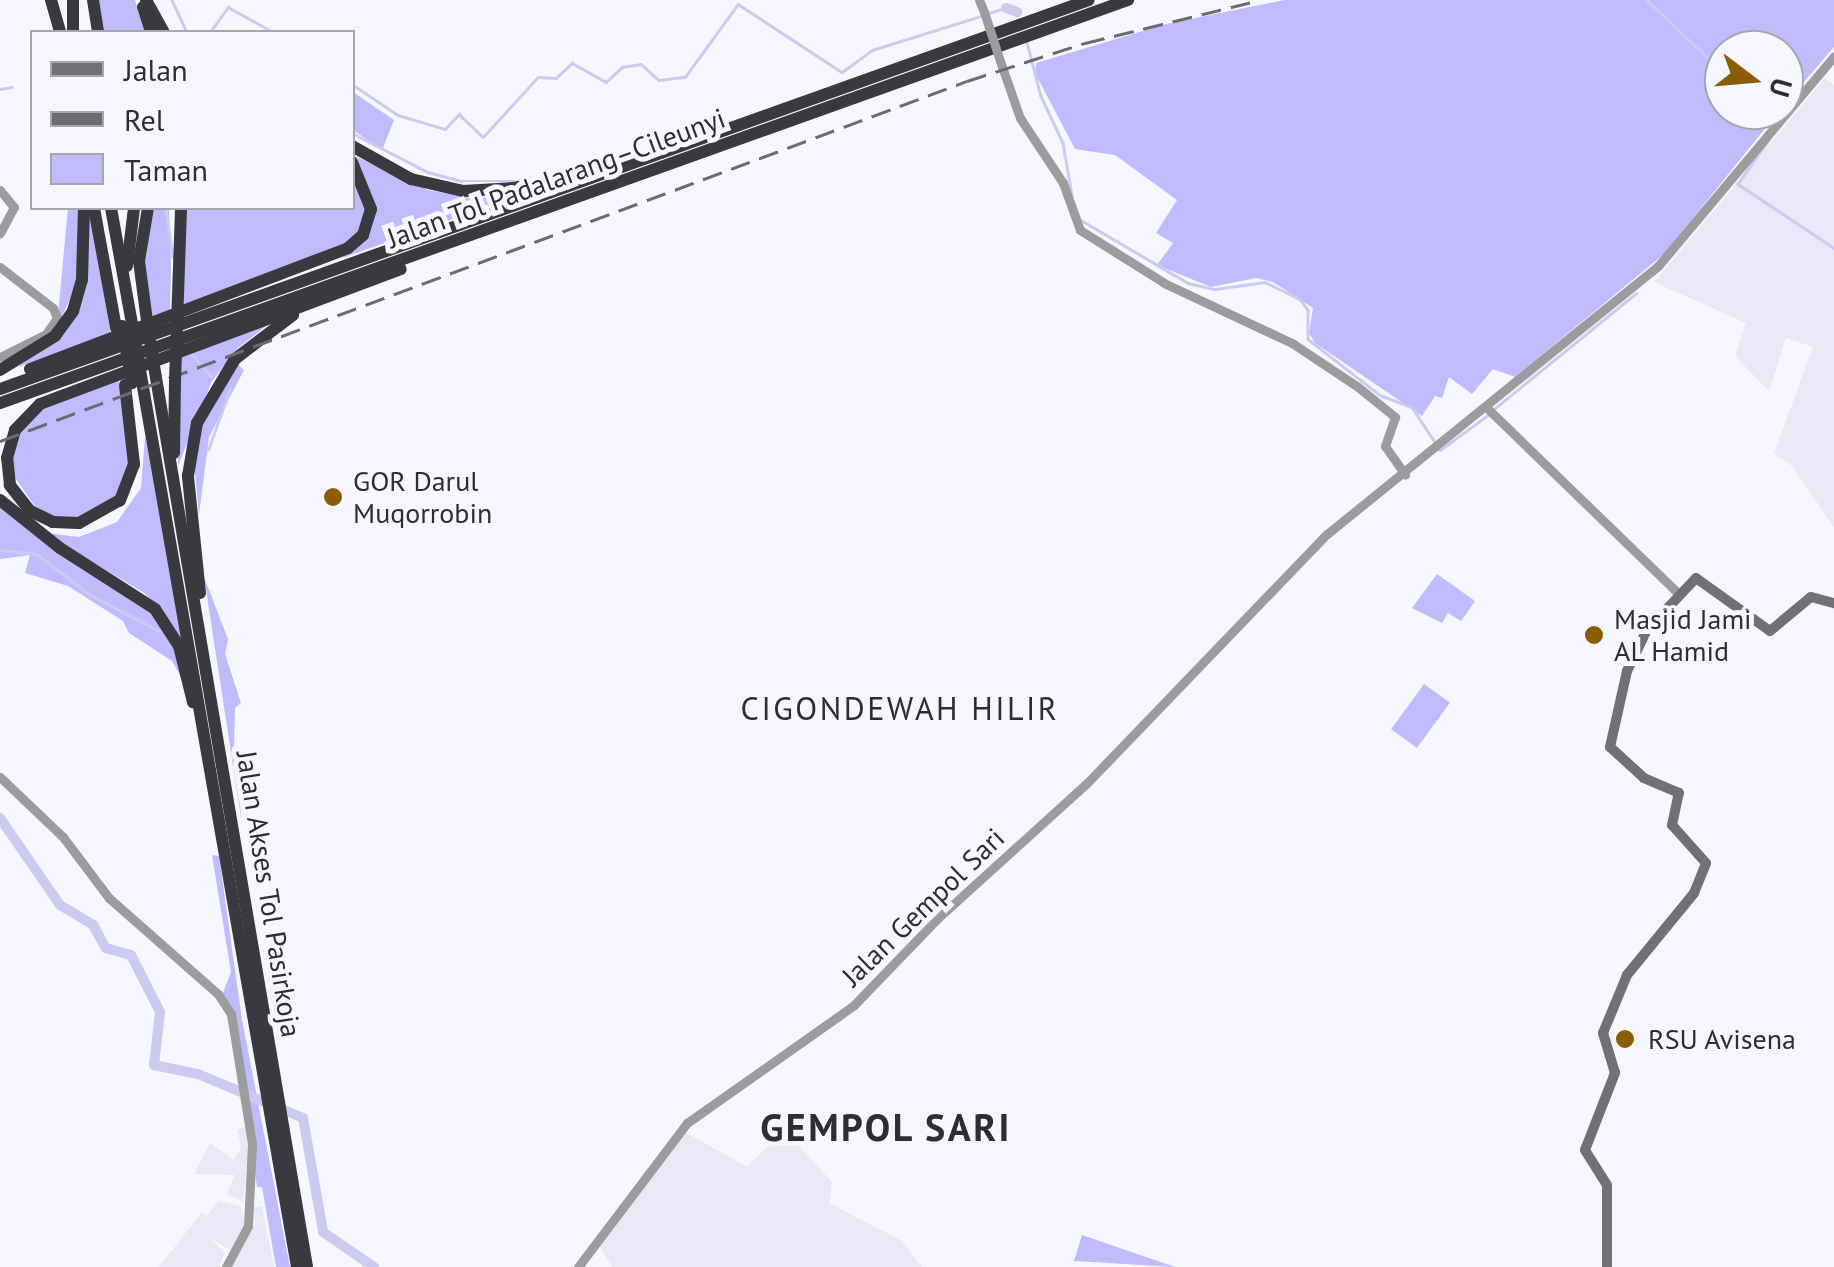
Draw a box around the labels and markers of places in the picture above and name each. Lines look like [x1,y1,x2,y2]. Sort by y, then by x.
place label: GOR Darul Muqorrobin [353,464,492,530]
marker: GOR Darul Muqorrobin [322,486,344,508]
place label: Masjid Jami AL Hamid [1614,602,1752,668]
marker: Masjid Jami AL Hamid [1583,624,1605,646]
place label: RSU Avisena [1648,1022,1797,1056]
marker: RSU Avisena [1612,1026,1638,1052]

